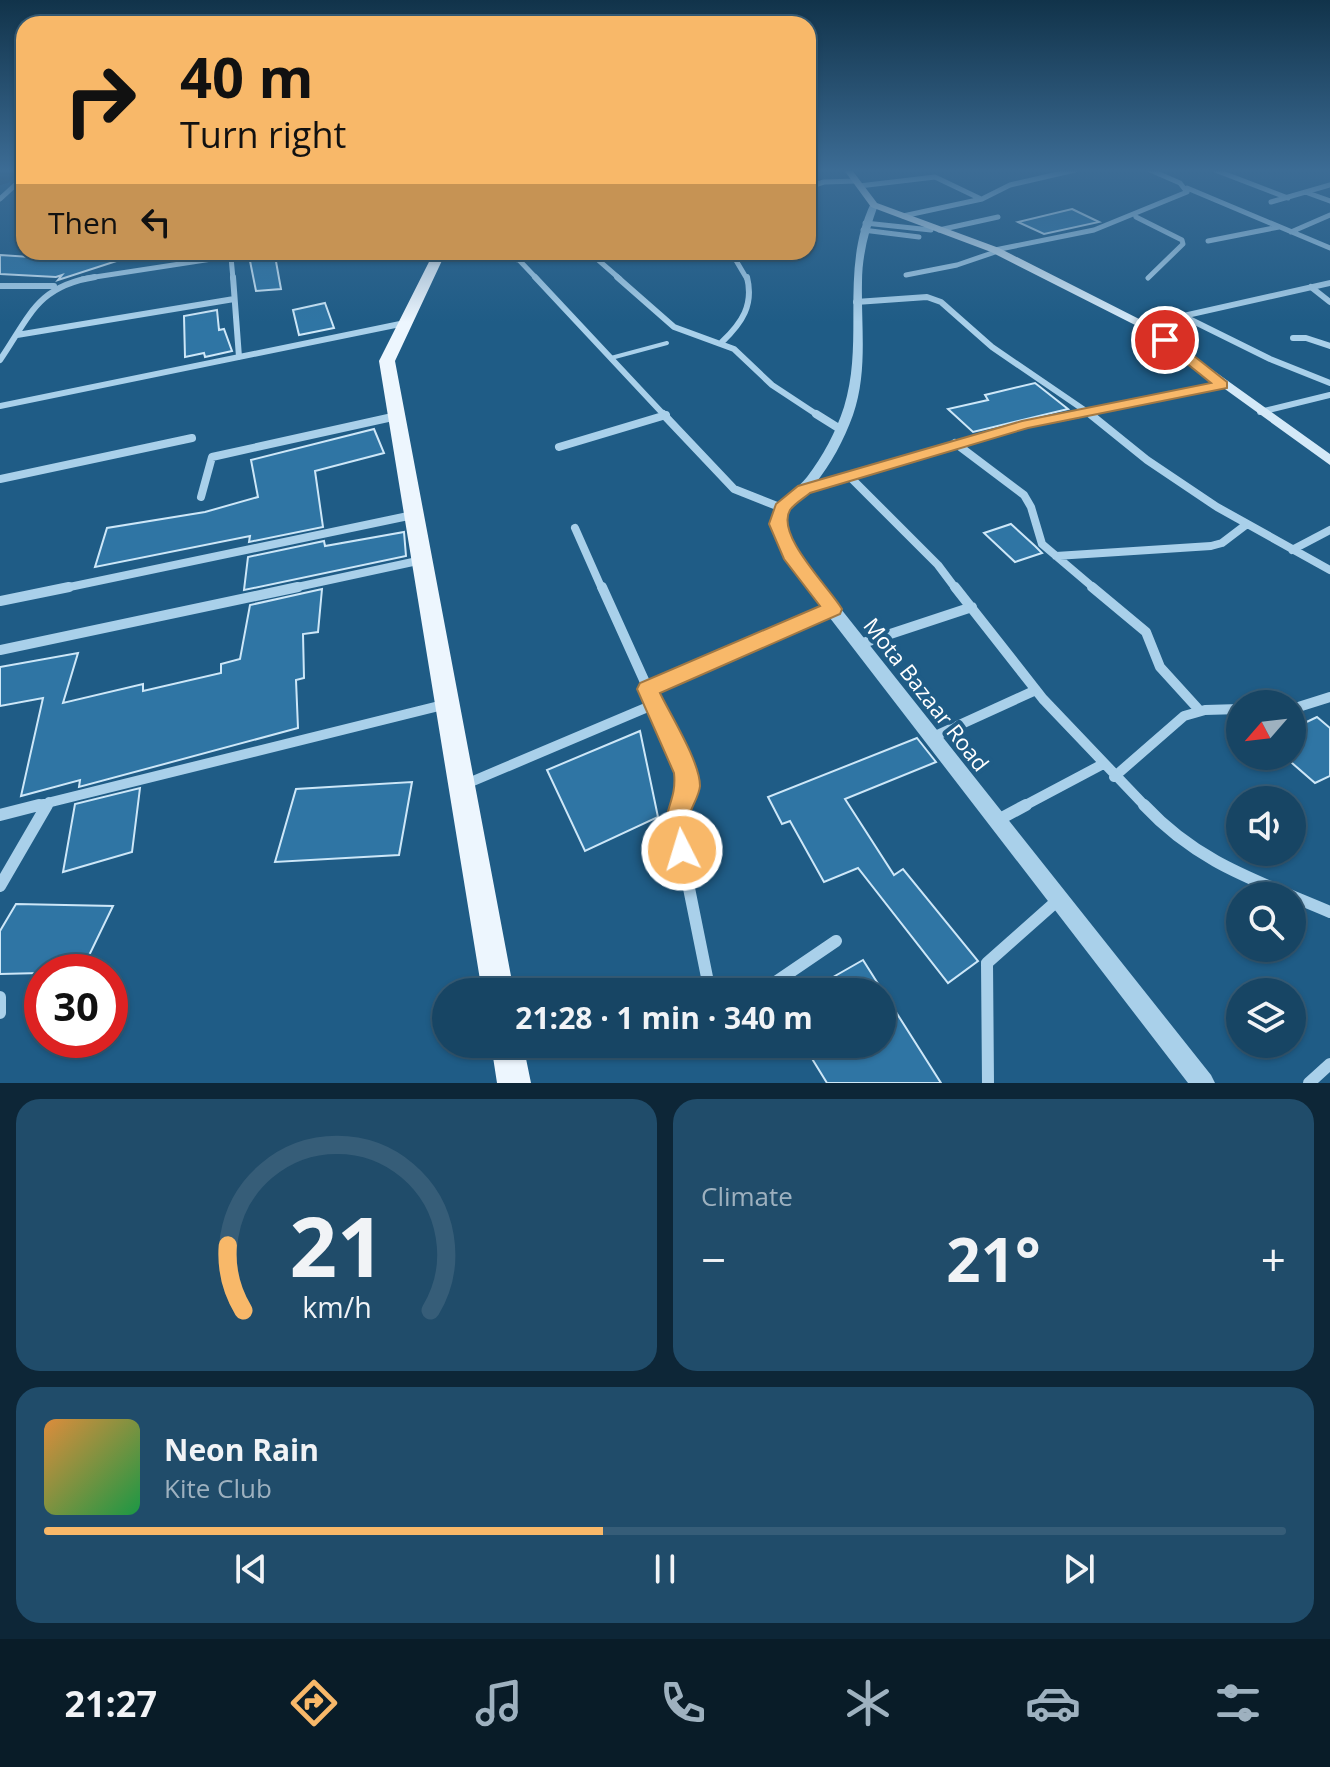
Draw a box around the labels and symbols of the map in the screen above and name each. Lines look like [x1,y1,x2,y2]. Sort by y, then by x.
pin [1131,306,1199,374]
street label: Mota Bazaar Road [858,611,996,777]
north arrow [1226,690,1306,770]
position arrow [640,808,724,892]
speed limit sign: 30 [24,954,128,1058]

